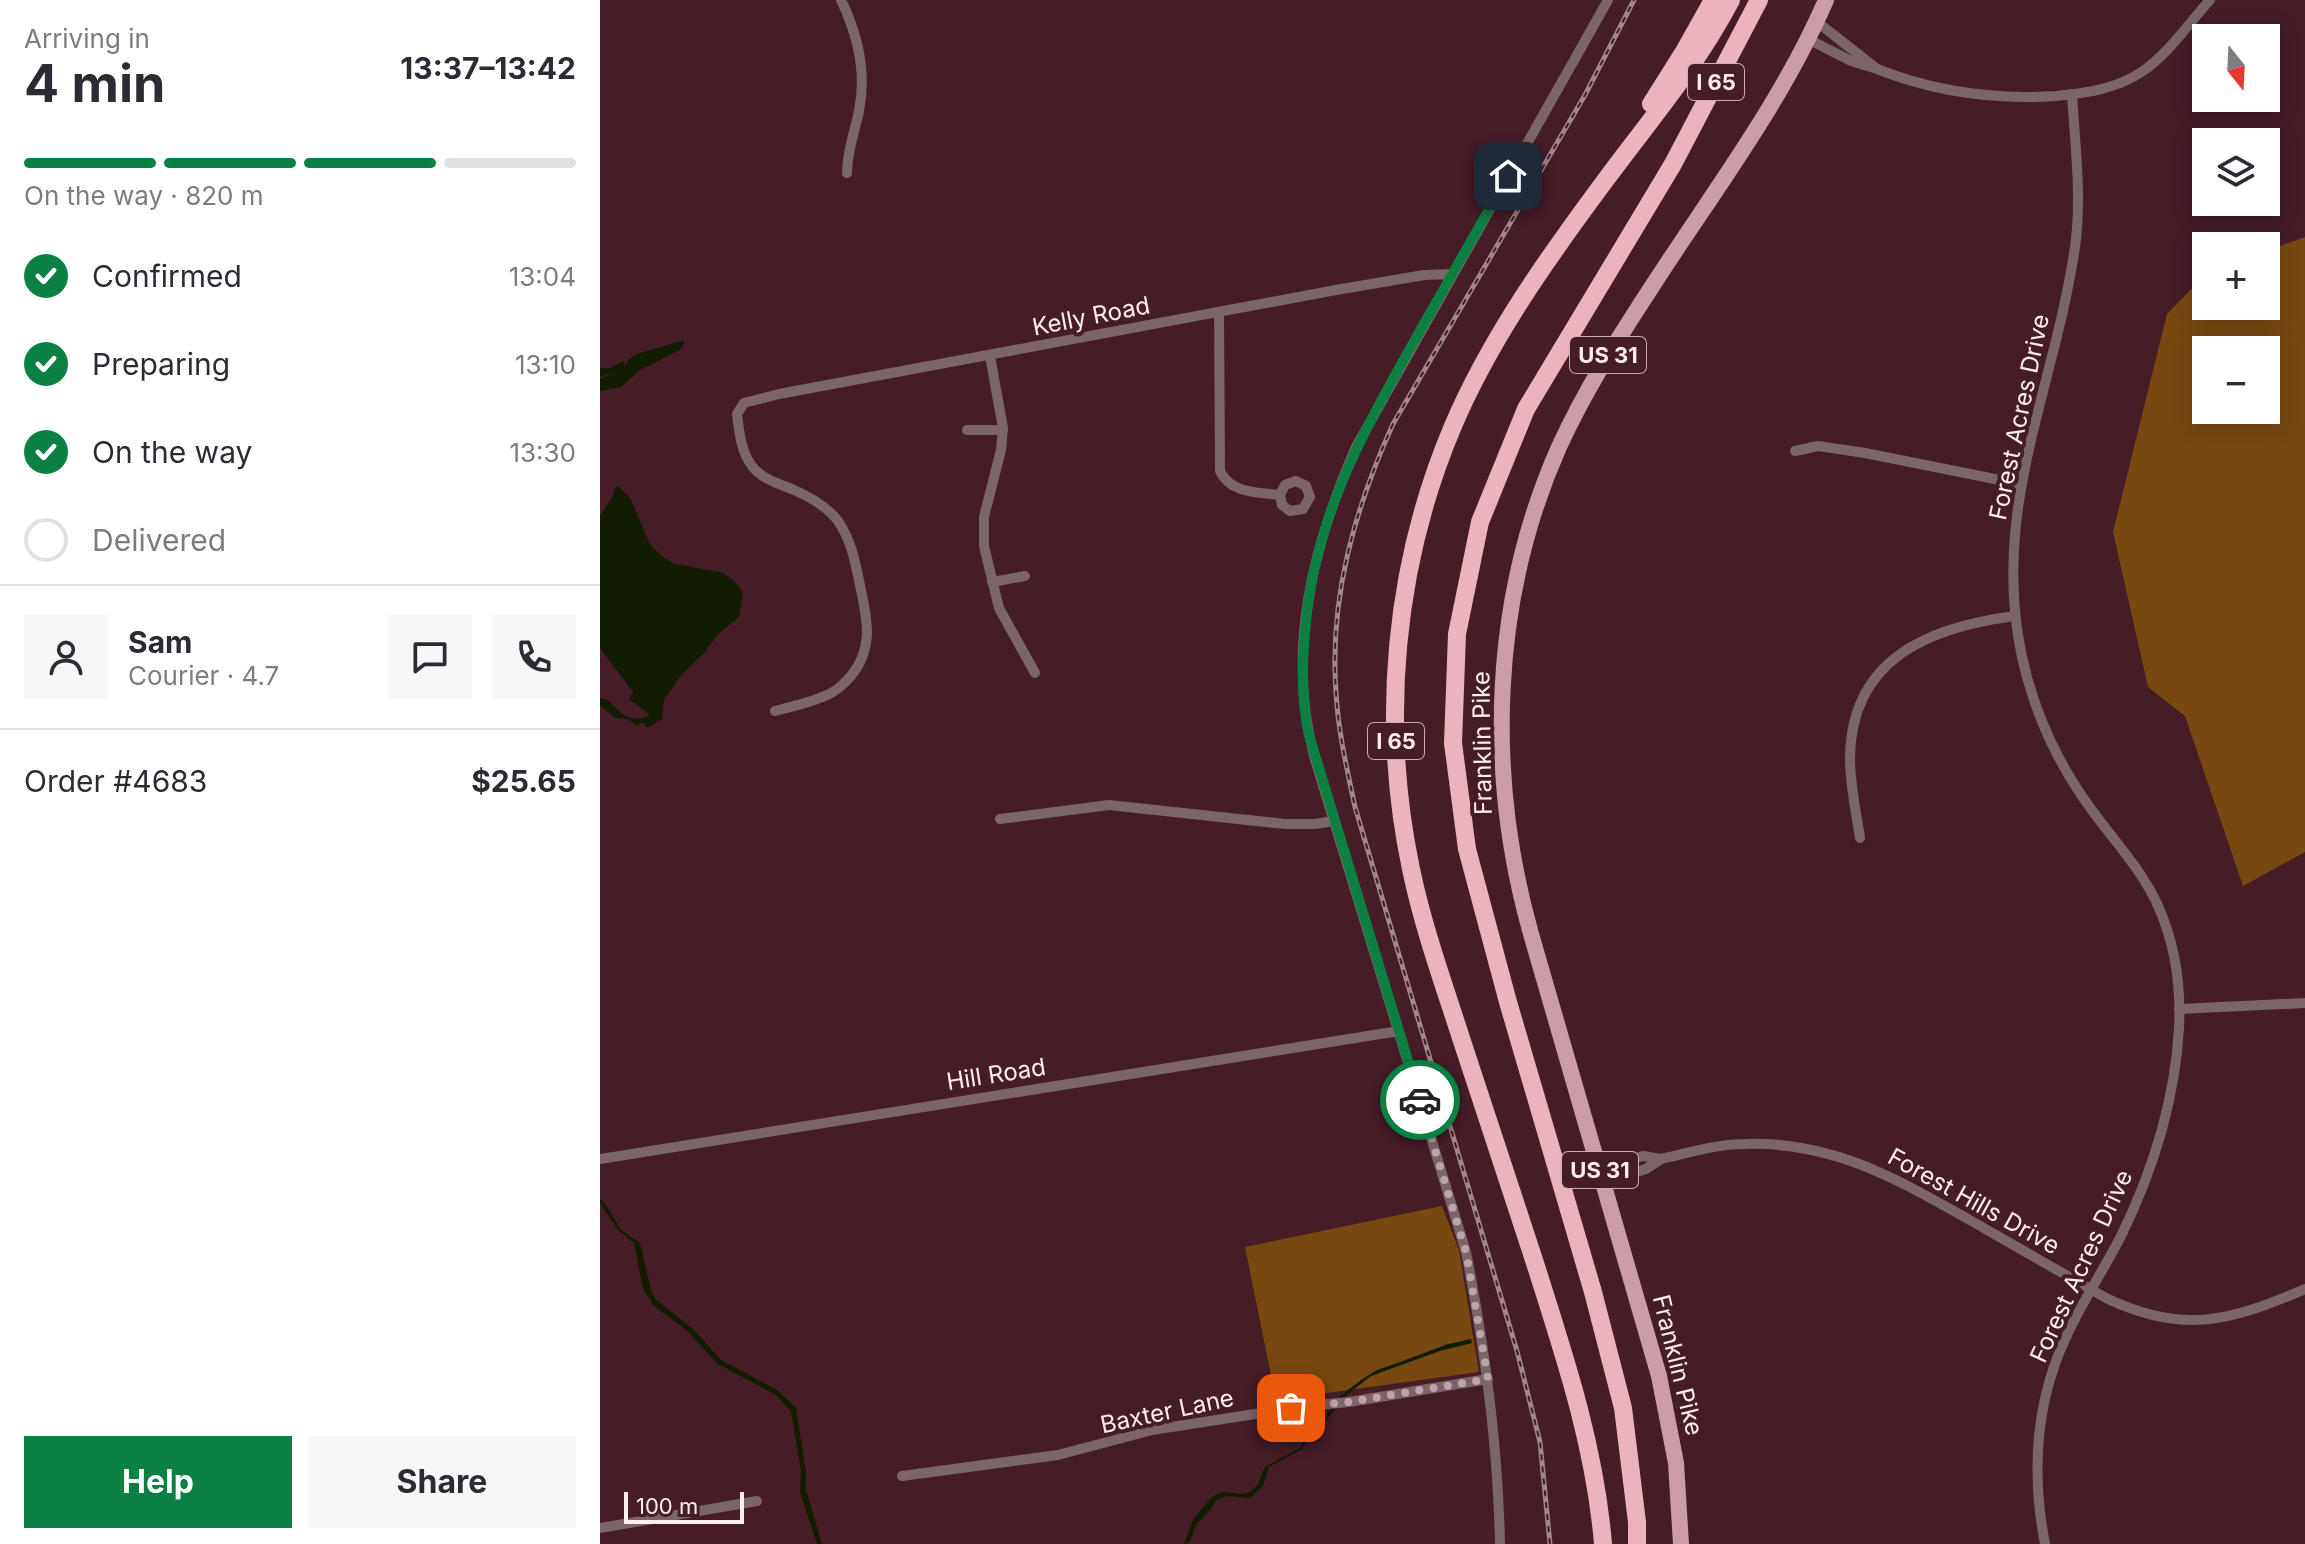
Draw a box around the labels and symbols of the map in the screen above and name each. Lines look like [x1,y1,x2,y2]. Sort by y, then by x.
north arrow [2192,24,2280,112]
road number: I 65 [1688,64,1744,100]
pin [1474,142,1542,210]
street label: Kelly Road [1030,290,1152,342]
street label: Forest Acres Drive [1983,312,2055,522]
road number: US 31 [1570,337,1646,373]
street label: Franklin Pike [1466,671,1498,815]
road number: I 65 [1368,723,1424,759]
street label: Hill Road [944,1052,1048,1096]
courier [1380,1060,1460,1140]
street label: Forest Hills Drive [1883,1142,2065,1260]
road number: US 31 [1562,1152,1638,1188]
street label: Forest Acres Drive [2024,1165,2138,1367]
street label: Franklin Pike [1647,1292,1709,1438]
pin [1257,1374,1325,1442]
street label: Baxter Lane [1098,1383,1236,1439]
scale bar [624,1488,744,1524]

